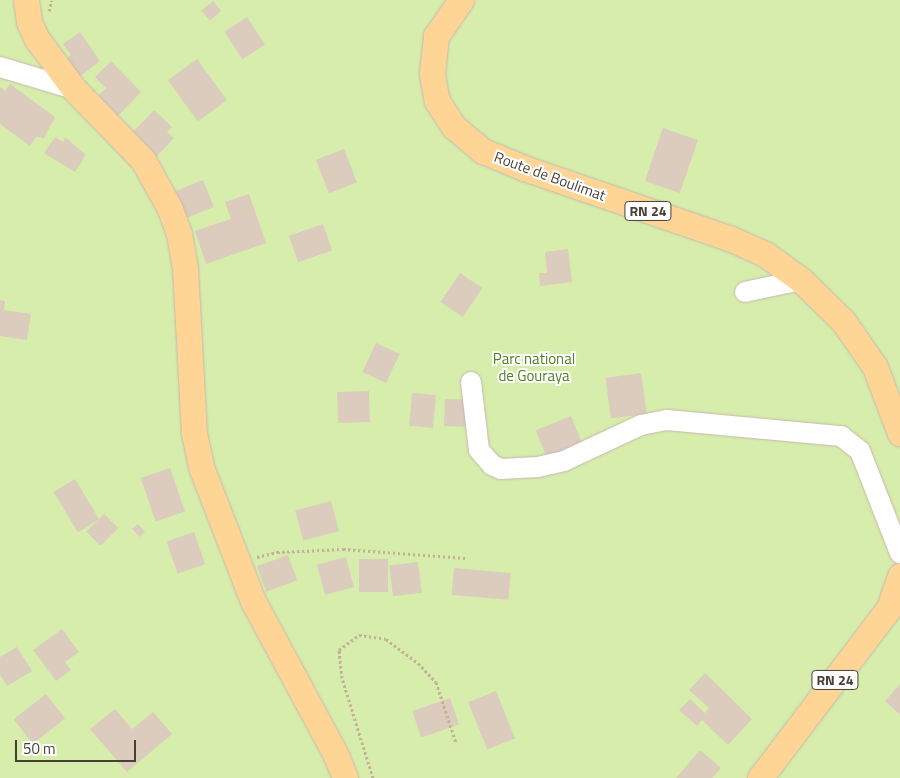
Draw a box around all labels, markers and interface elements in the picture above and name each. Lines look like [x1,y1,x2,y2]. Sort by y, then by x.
street label: Route de Boulimat [492,148,608,204]
road number: RN 24 [624,200,672,222]
park label: Parc national de Gouraya [493,349,575,384]
road number: RN 24 [811,668,859,692]
scale bar [18,730,139,762]
text: 50 m [23,737,56,760]

